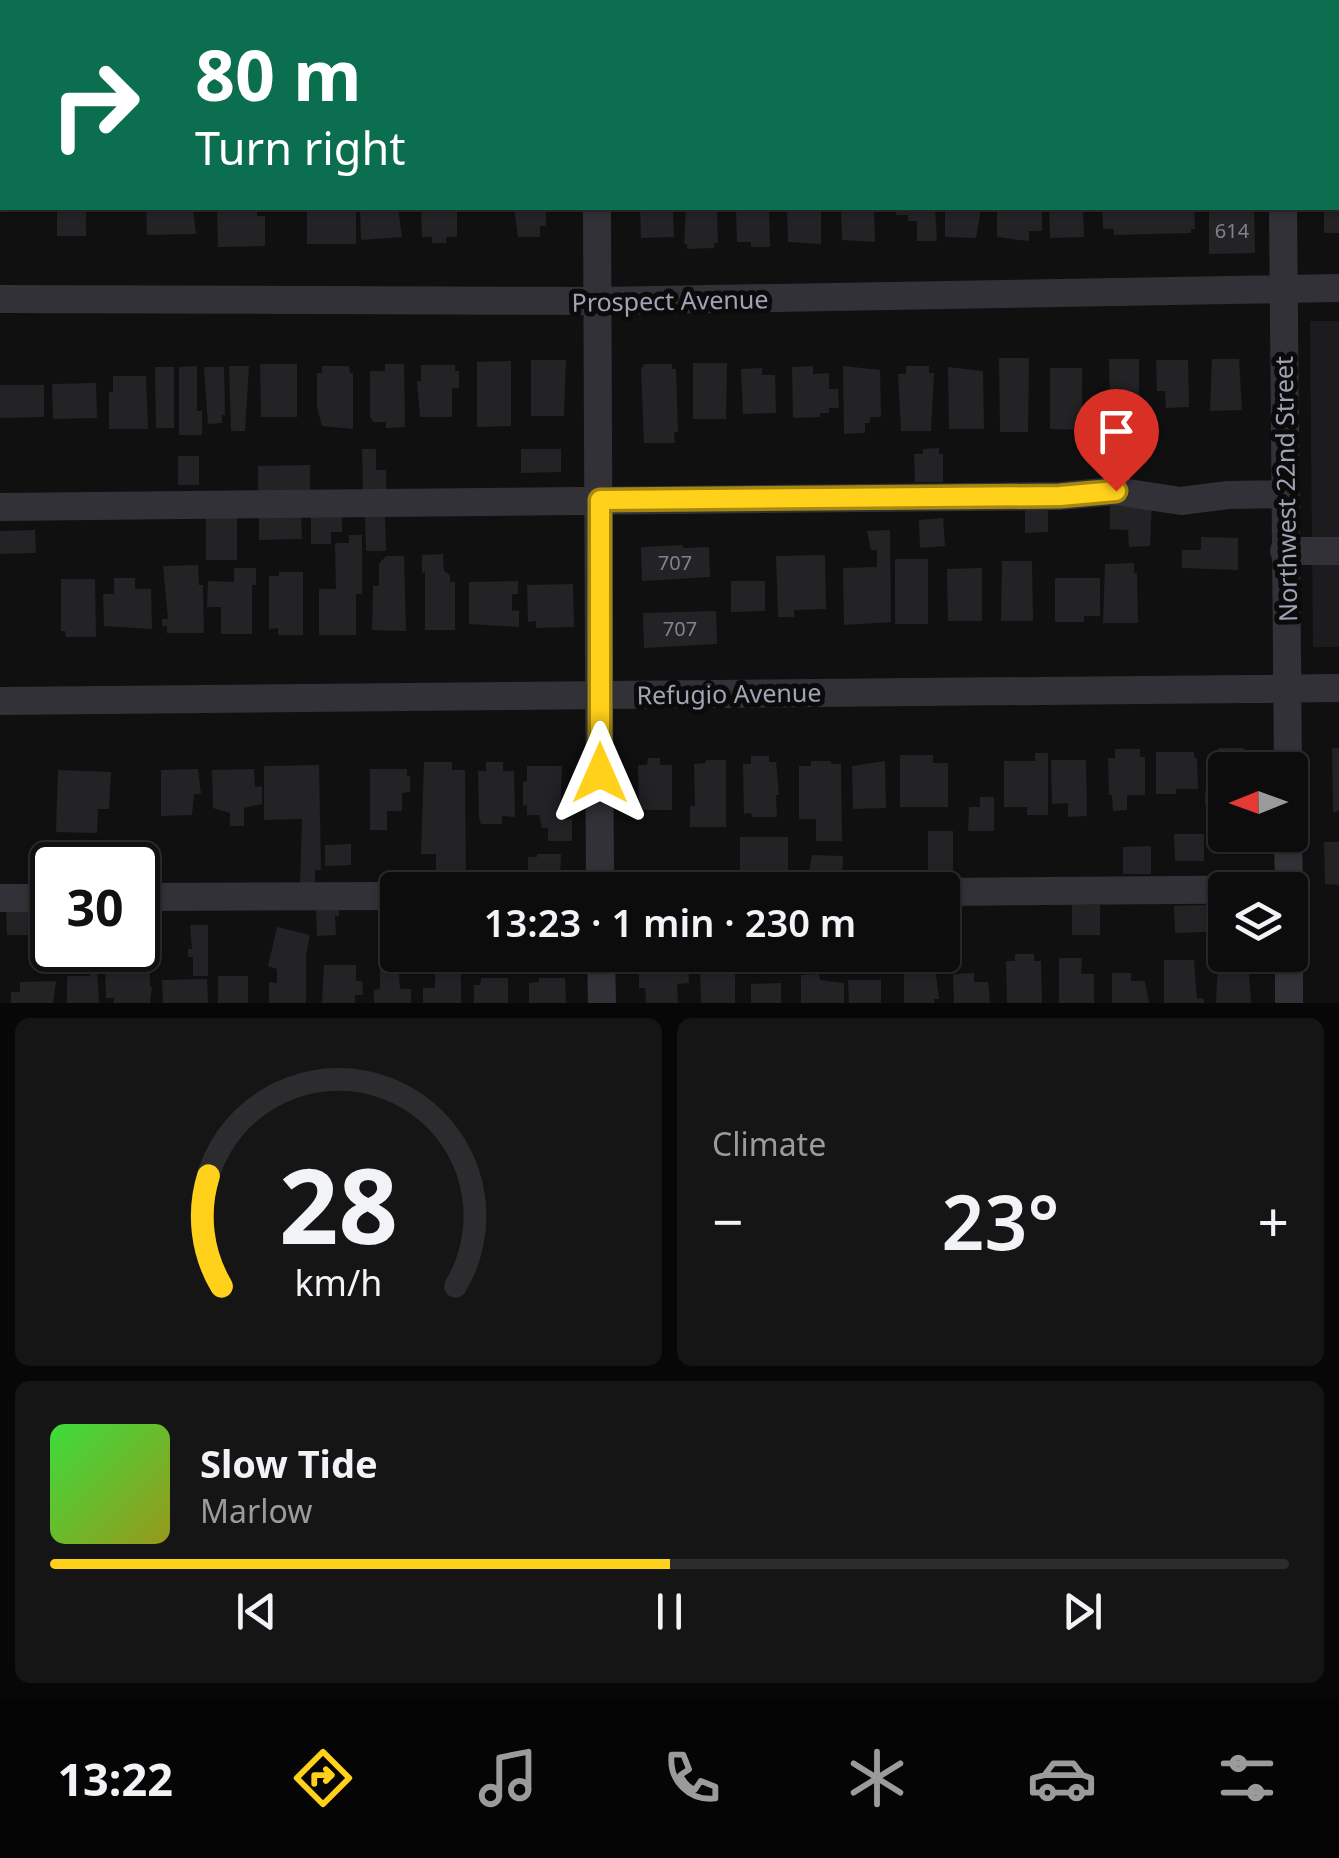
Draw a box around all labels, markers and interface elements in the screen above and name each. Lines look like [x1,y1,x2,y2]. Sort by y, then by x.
text: 80 m [195,26,362,122]
icon: right [30,40,160,170]
text: Turn right [195,117,406,178]
house number: 614 [1215,217,1250,244]
street label: Prospect Avenue [571,281,769,319]
street label: Northwest 22nd Street [1266,356,1304,622]
pin [1074,389,1159,492]
icon: arrive [1089,404,1144,459]
house number: 707 [658,549,692,576]
house number: 707 [663,615,697,642]
street label: Refugio Avenue [636,674,822,712]
position arrow [548,721,652,825]
north arrow [1208,752,1308,852]
map controls [1208,752,1308,972]
speed limit sign: 30 [30,842,160,972]
button: layers [1208,872,1308,972]
text: 13:23 · 1 min · 230 m [484,896,856,948]
text: Climate [712,1122,826,1165]
text: 28 [279,1133,398,1274]
text: 23° [942,1170,1059,1272]
text: − [712,1183,743,1258]
text: + [1258,1183,1289,1258]
text: km/h [295,1258,382,1306]
text: Slow Tide [200,1437,378,1489]
text: Marlow [200,1489,312,1532]
icon: previous [229,1584,284,1639]
icon: pause [642,1584,697,1639]
icon: next [1055,1584,1110,1639]
icon: directions [288,1743,358,1813]
icon: music [473,1743,543,1813]
icon: phone [657,1743,727,1813]
icon: climate [842,1743,912,1813]
icon: car [1027,1743,1097,1813]
icon: filters [1212,1743,1282,1813]
text: 13:22 [57,1748,173,1809]

